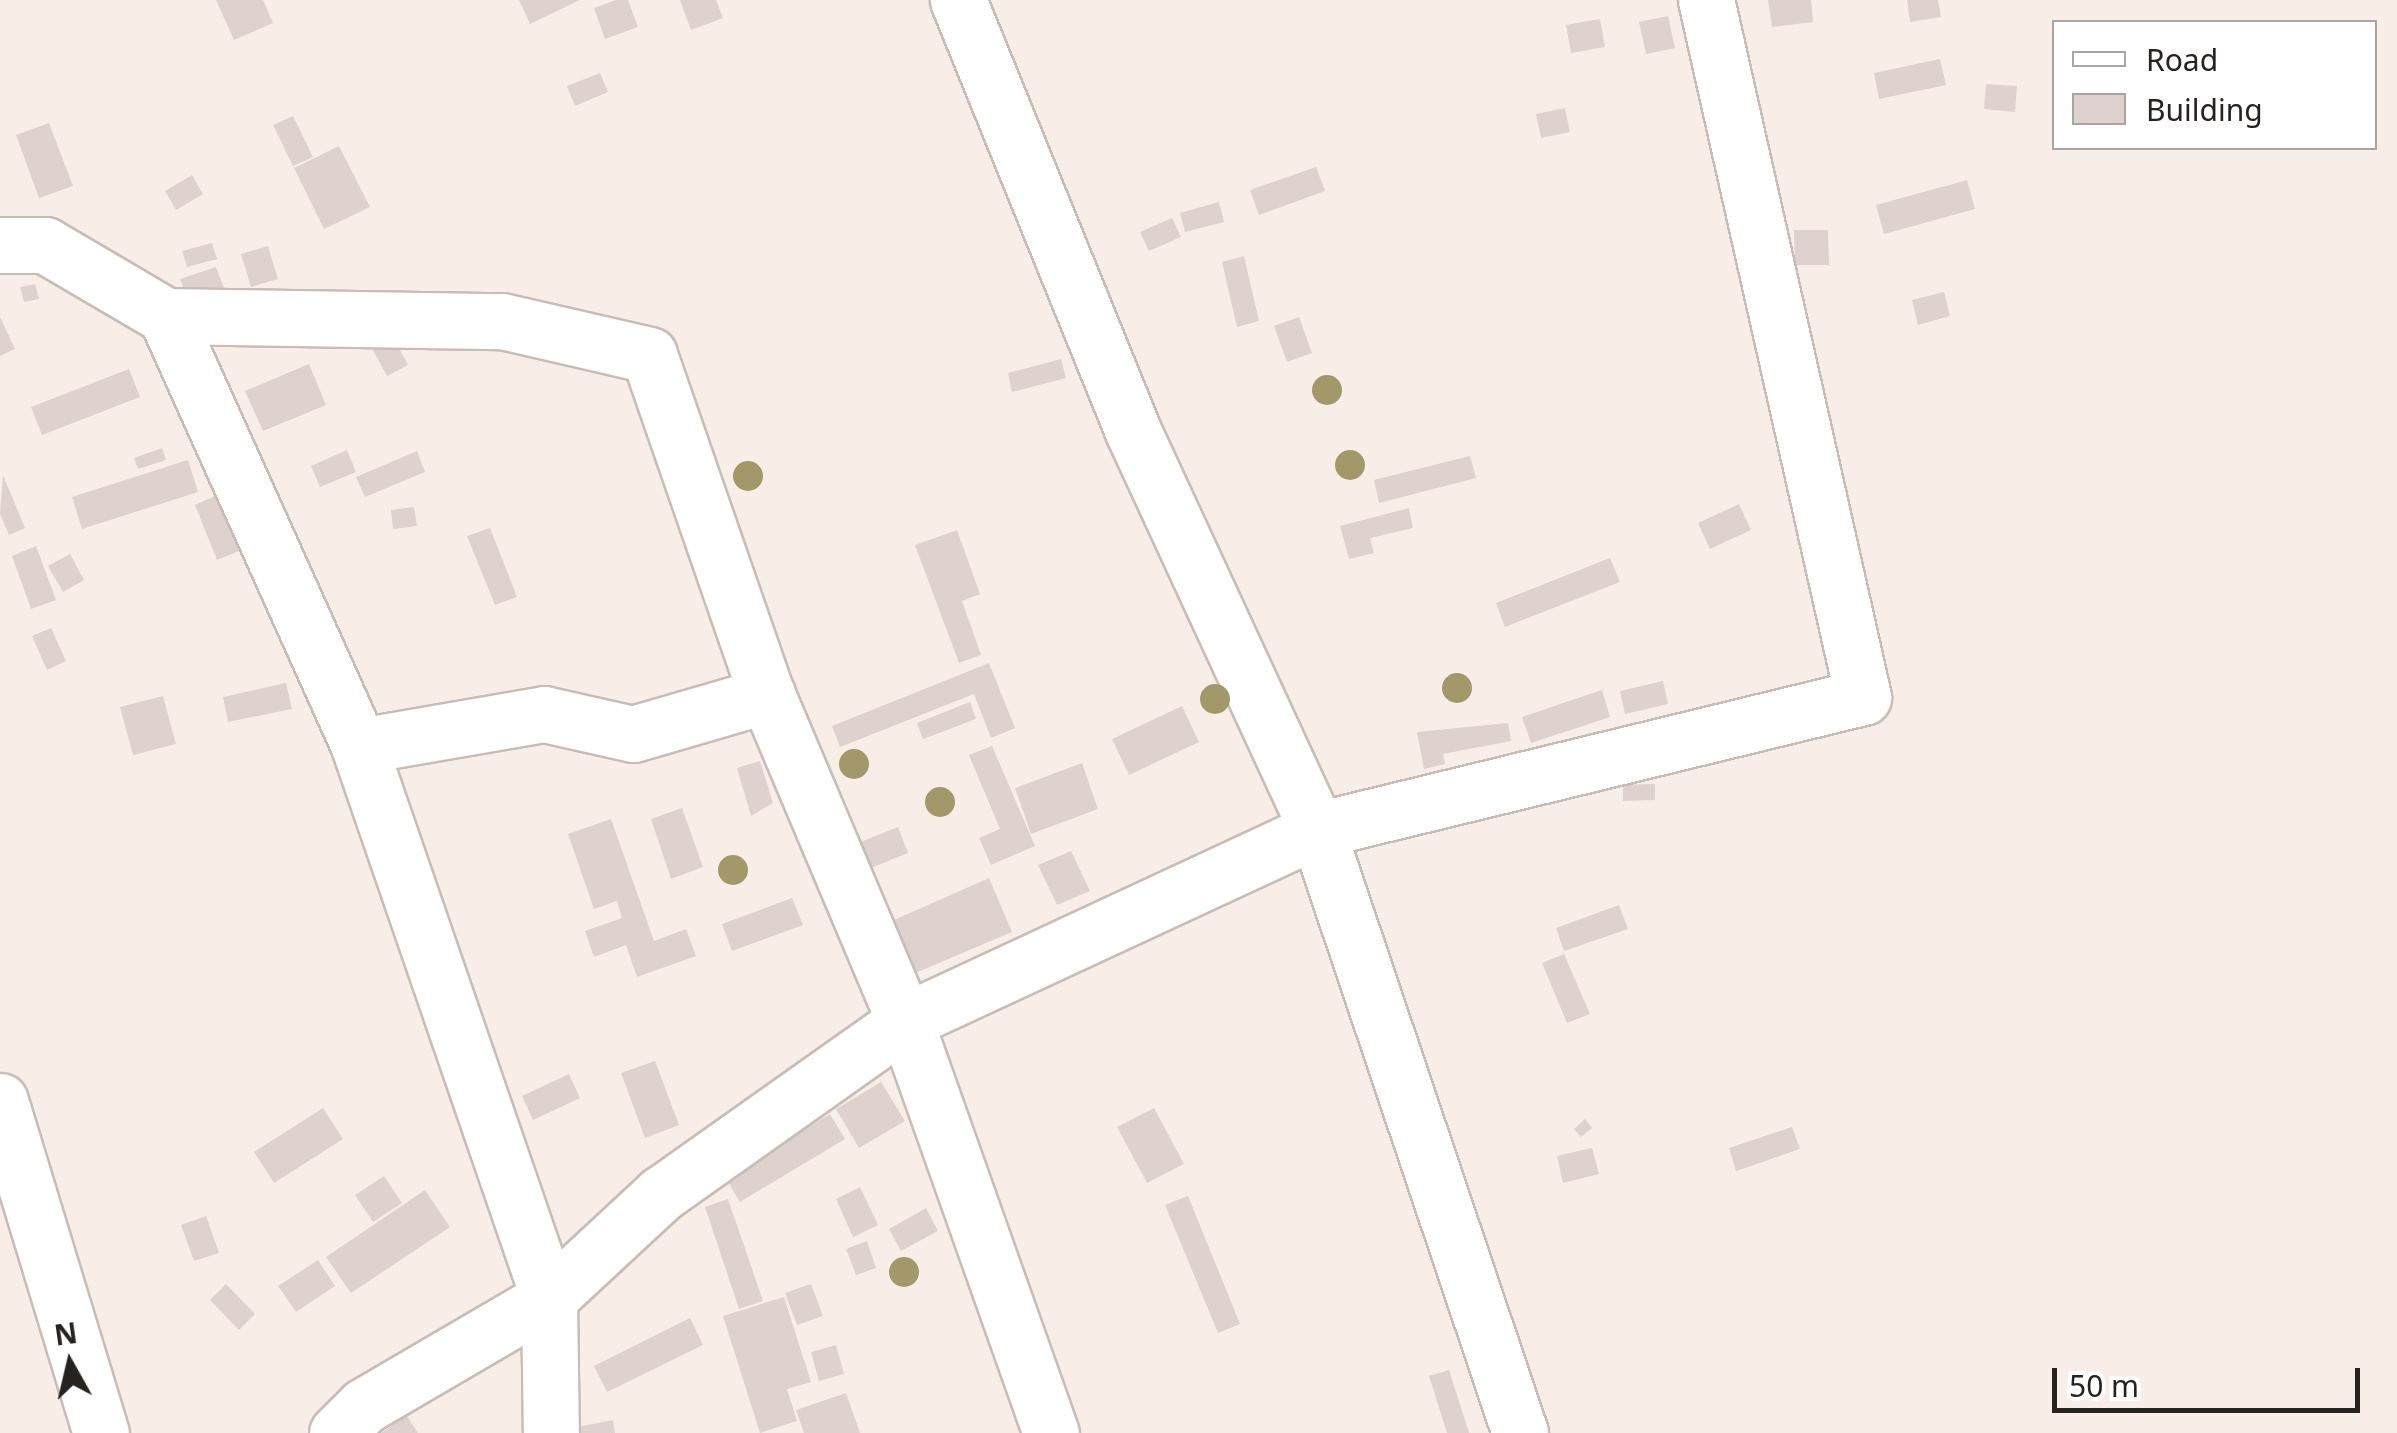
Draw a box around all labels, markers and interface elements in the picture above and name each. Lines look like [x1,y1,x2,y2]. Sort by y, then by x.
legend [2052,20,2377,150]
text: Road [2146,39,2218,80]
text: Building [2146,89,2263,130]
north arrow [20,1313,120,1413]
text: N [52,1313,80,1354]
scale bar [2057,1348,2364,1410]
text: 50 m [2069,1365,2139,1406]

